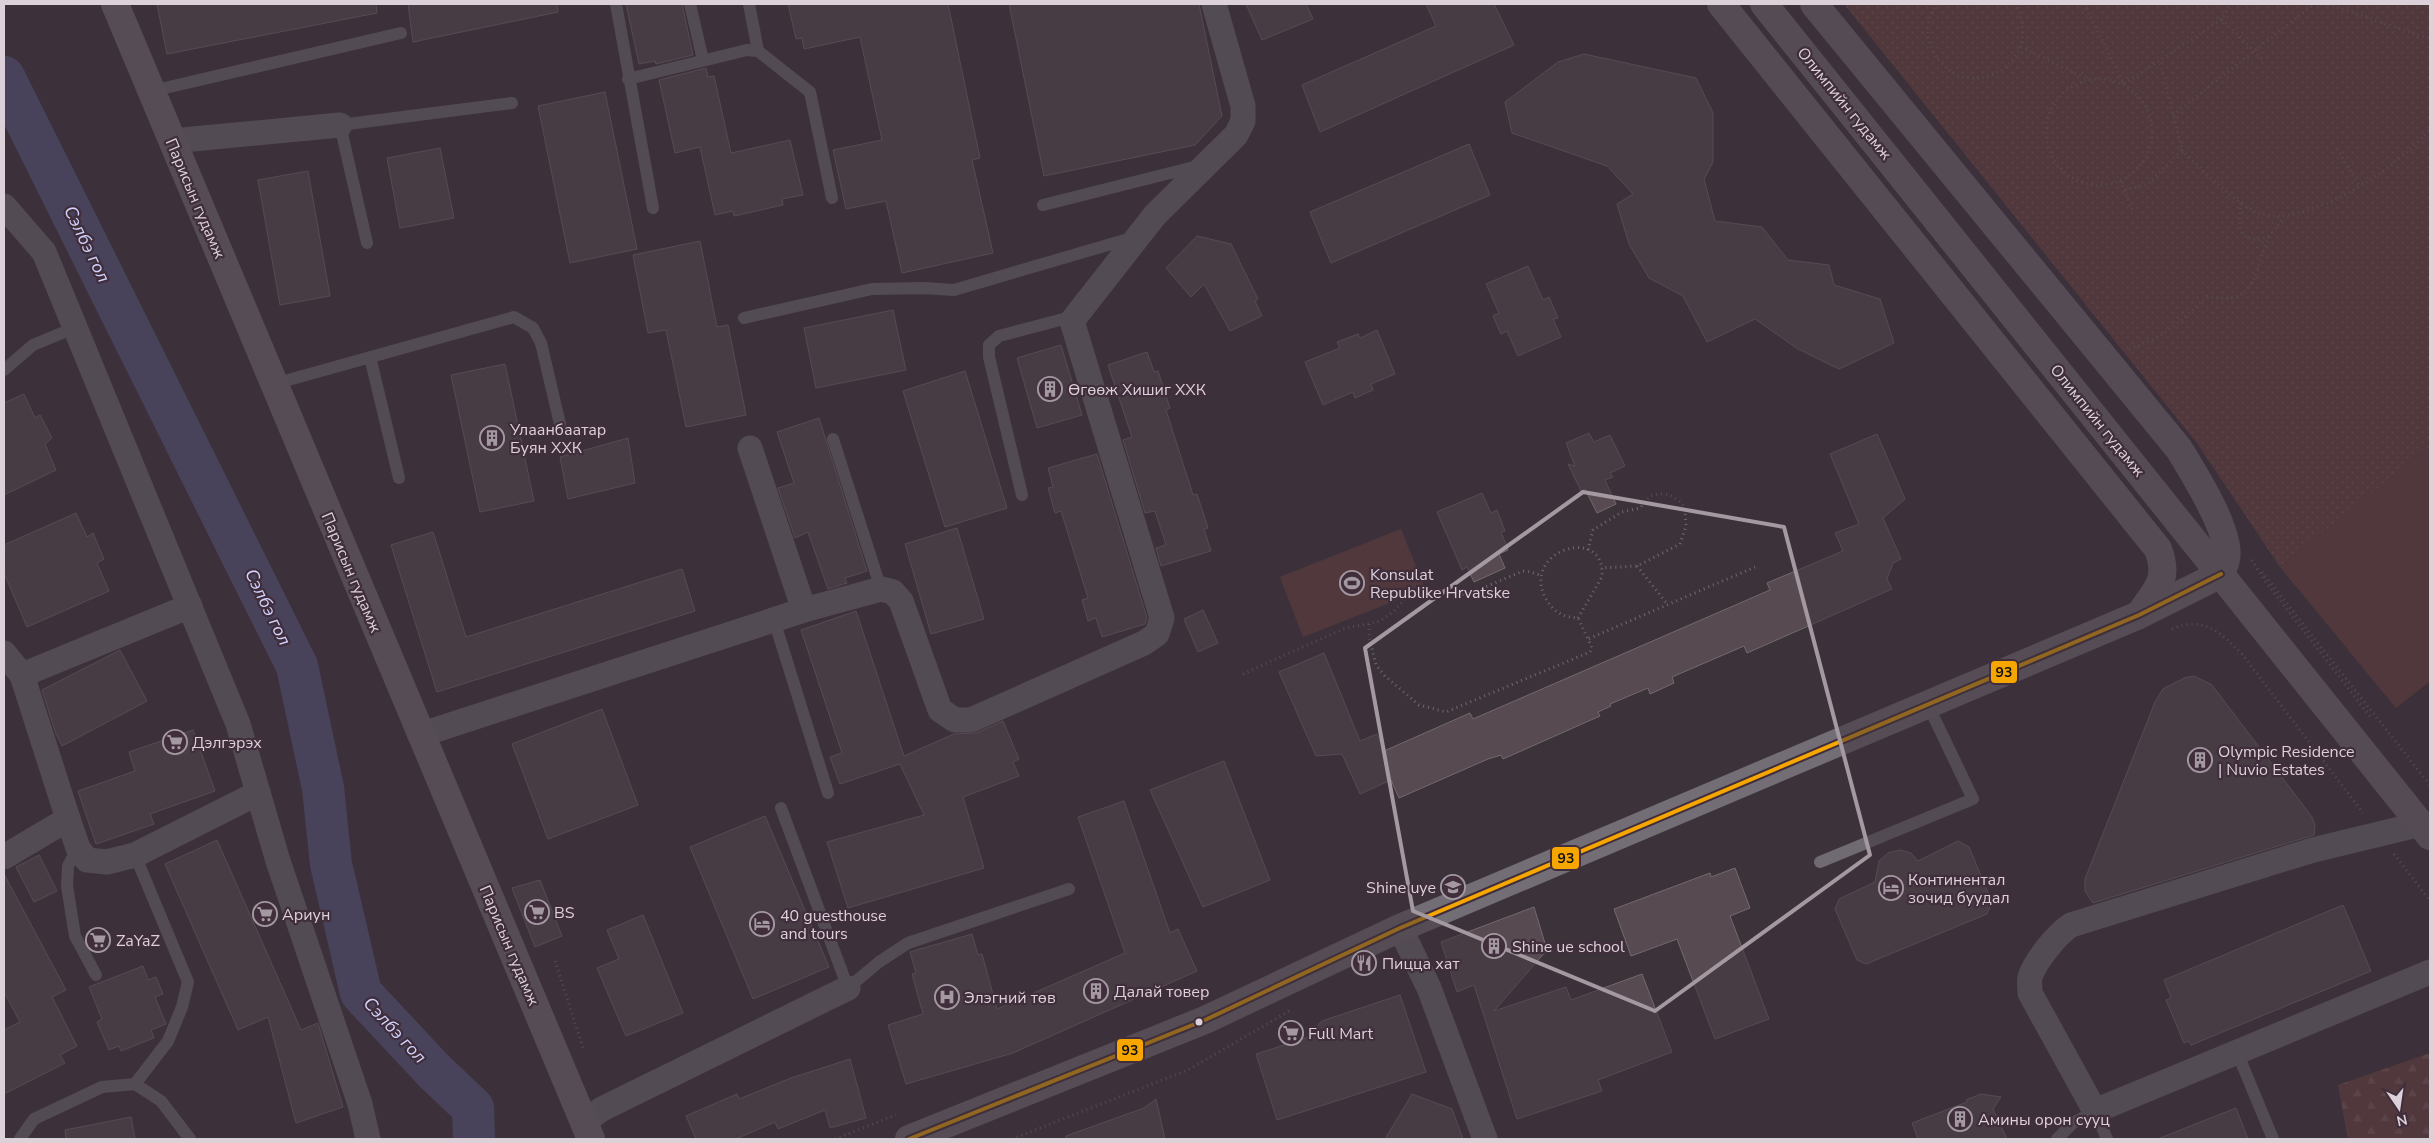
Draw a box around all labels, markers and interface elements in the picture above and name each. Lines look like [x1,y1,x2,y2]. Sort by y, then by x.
street label: Олимпийн гудамж [1792,43,1897,165]
street label: Парисын гудамж [160,135,231,262]
water label: Сэлбэ гол [58,201,116,287]
street label: Олимпийн гудамж [2045,360,2150,482]
building icon: Өгөөж Хишиг ХХК [1037,376,1063,402]
place label: Өгөөж Хишиг ХХК [1068,379,1207,401]
place label: Улаанбаатар Буян ХХК [509,419,606,459]
building icon: Улаанбаатар Буян ХХК [479,425,505,451]
street label: Парисын гудамж [316,509,387,636]
water label: Сэлбэ гол [239,564,297,650]
place label: Konsulat Republike Hrvatske [1370,564,1510,604]
sports icon: Konsulat Republike Hrvatske [1339,570,1365,596]
line badge: 93 [1990,660,2018,684]
text: 93 [1996,663,2012,682]
supermarket icon: Дэлгэрэх [162,729,188,755]
place label: Дэлгэрэх [192,732,262,754]
place label: Olympic Residence | Nuvio Estates [2218,741,2354,781]
building icon: Olympic Residence | Nuvio Estates [2187,747,2213,773]
line badge: 93 [1551,846,1580,870]
text: 93 [1558,849,1574,868]
place label: Континентал зочид буудал [1908,869,2010,909]
school or university icon: Shine uye [1440,874,1466,900]
hotel icon: Континентал зочид буудал [1878,875,1904,901]
place label: Shine uye [1366,877,1436,899]
street label: Парисын гудамж [474,882,545,1009]
supermarket icon: BS [524,899,550,925]
supermarket icon: Ариун [252,901,278,927]
place label: BS [554,902,575,924]
place label: Ариун [282,904,330,926]
place label: 40 guesthouse and tours [780,905,887,945]
hotel icon: 40 guesthouse and tours [749,911,775,937]
supermarket icon: ZaYaZ [85,927,111,953]
place label: ZaYaZ [116,930,161,952]
building icon: Shine ue school [1481,933,1507,959]
place label: Shine ue school [1512,936,1625,958]
restaurant icon: Пицца хат [1351,950,1377,976]
place label: Пицца хат [1382,953,1460,975]
building icon: Далай товер [1083,978,1109,1004]
place label: Далай товер [1114,981,1209,1003]
hospital icon: Элэгний төв [934,984,960,1010]
place label: Элэгний төв [964,987,1056,1009]
water label: Сэлбэ гол [358,992,432,1068]
unlabelled marker [1194,1017,1204,1027]
supermarket icon: Full Mart [1278,1020,1304,1046]
place label: Full Mart [1308,1023,1373,1045]
line badge: 93 [1116,1038,1144,1062]
text: 93 [1122,1041,1138,1060]
north arrow [2374,1083,2424,1133]
building icon: Амины орон сууц [1947,1106,1973,1132]
place label: Амины орон сууц [1978,1109,2110,1131]
text: N [2395,1110,2409,1131]

